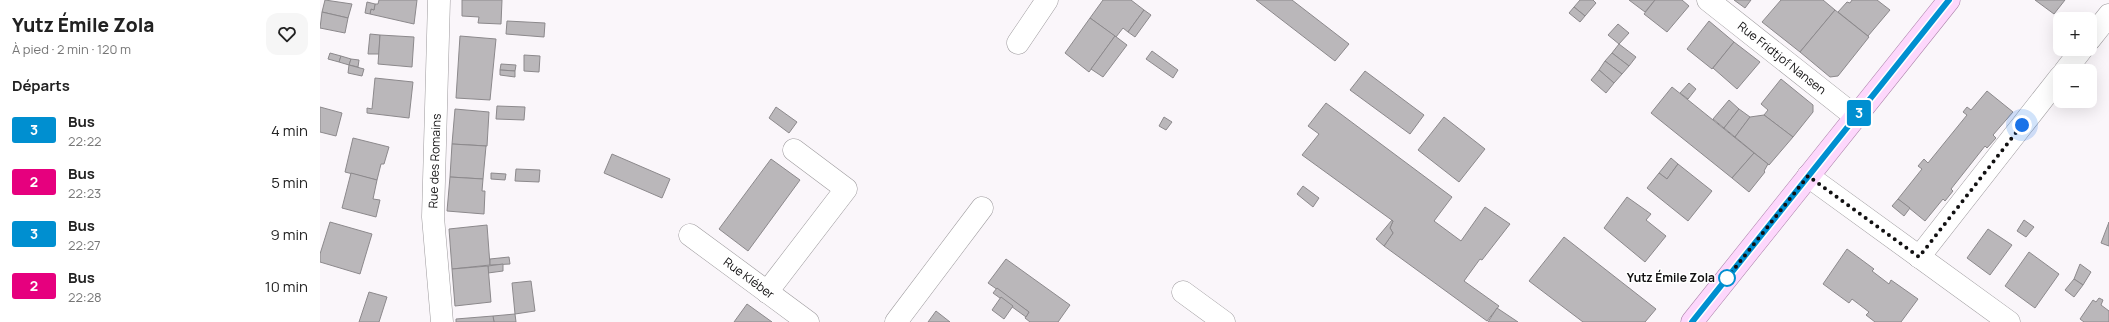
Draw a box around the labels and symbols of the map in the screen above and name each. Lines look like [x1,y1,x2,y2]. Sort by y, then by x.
street label: Rue Fridtjof Nansen [1734,18,1830,98]
line badge: 3 [1846,100,1872,126]
street label: Rue des Romains [424,113,445,209]
your location [2012,115,2032,135]
street label: Rue Kléber [720,253,779,303]
place label: Yutz Émile Zola [1627,269,1715,286]
marker: Yutz Émile Zola [1718,269,1736,287]

